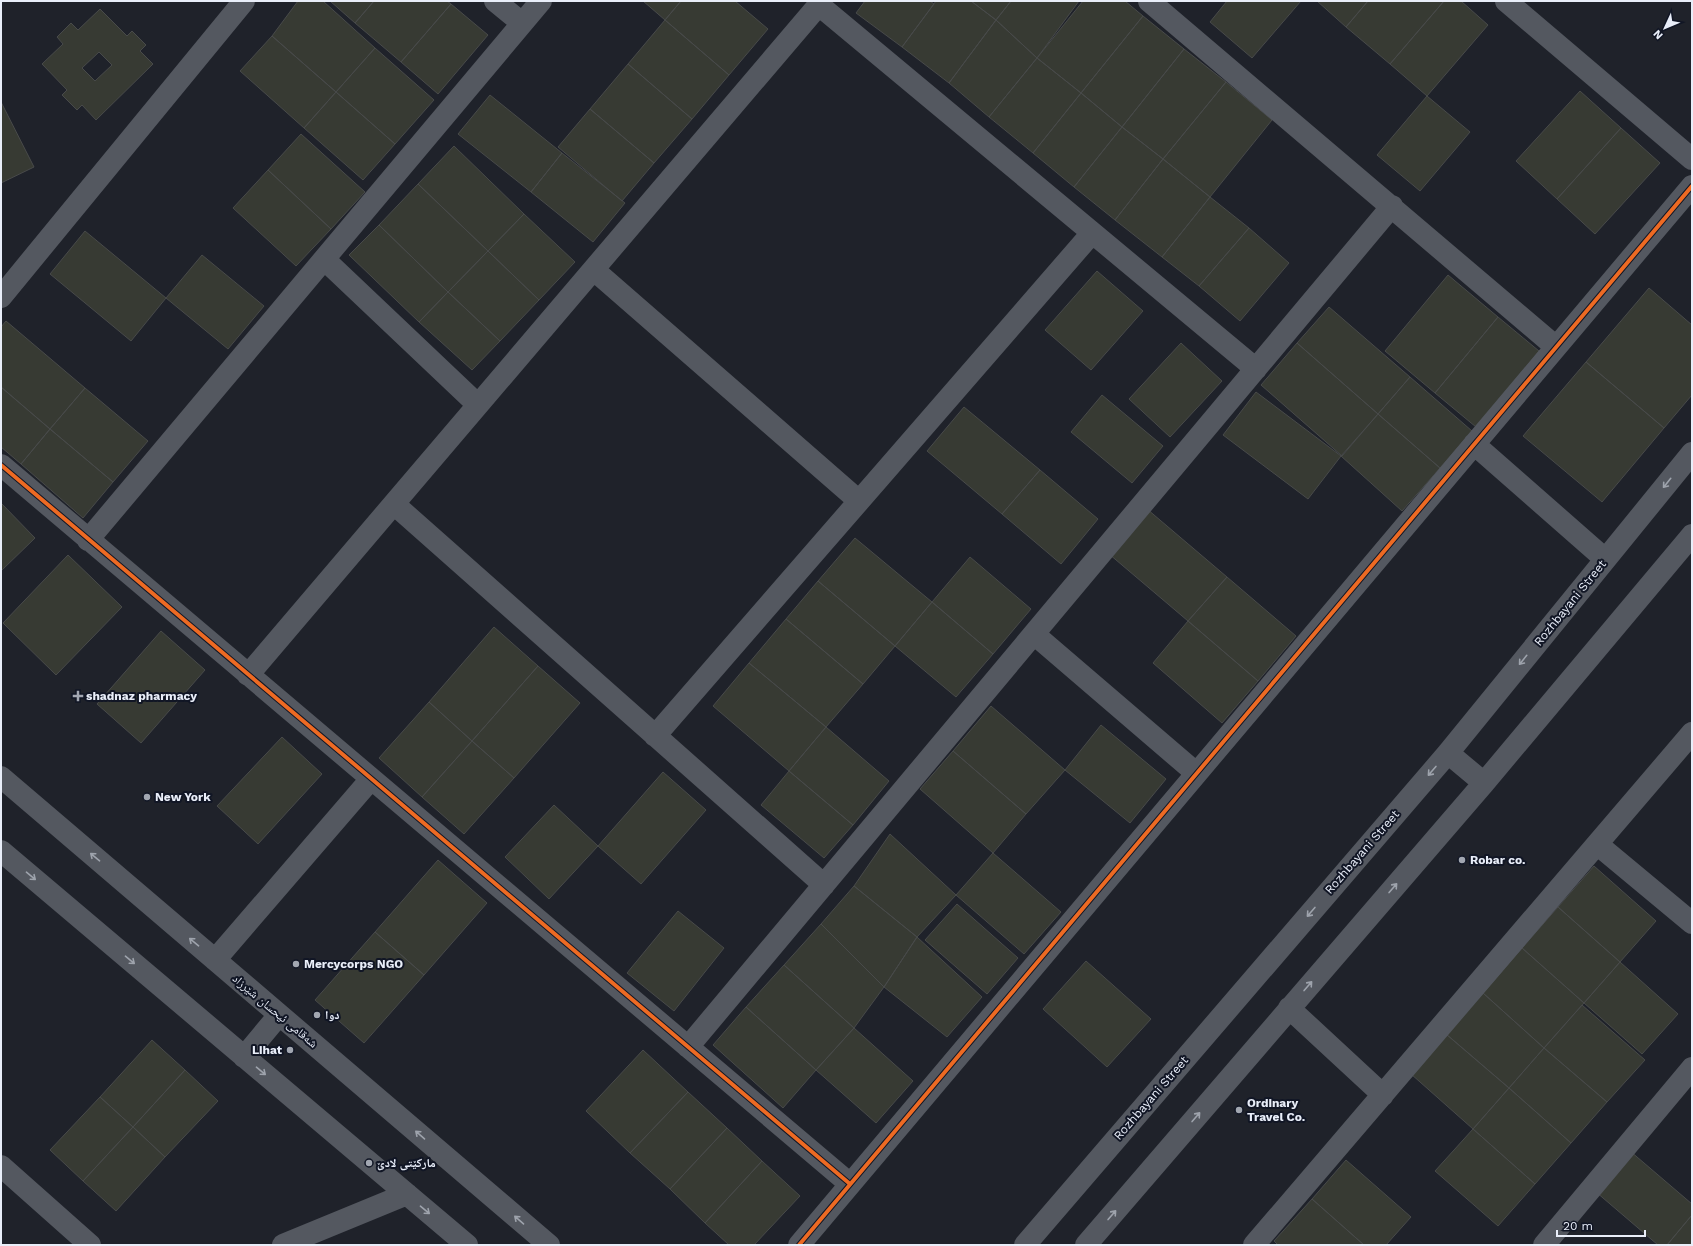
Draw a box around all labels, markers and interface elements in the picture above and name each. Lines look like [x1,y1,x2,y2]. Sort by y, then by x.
north arrow [1645,8,1685,48]
text: N [1651,27,1666,42]
one-way arrow [1663,477,1672,488]
street label: Rozhbayani Street [1531,557,1609,649]
one-way arrow [1519,654,1528,665]
place label: shadnaz pharmacy [86,689,197,703]
marker: shadnaz pharmacy [73,691,83,701]
one-way arrow [1427,766,1436,776]
place label: New York [155,790,211,804]
marker: New York [142,792,152,802]
street label: Rozhbayani Street [1322,807,1402,897]
one-way arrow [89,853,100,862]
place label: Robar co. [1470,853,1525,867]
marker: Robar co. [1457,855,1467,865]
one-way arrow [25,872,36,881]
one-way arrow [1389,883,1398,893]
one-way arrow [1306,907,1315,917]
one-way arrow [188,937,199,946]
one-way arrow [125,956,135,965]
place label: Mercycorps NGO [304,957,403,971]
marker: Mercycorps NGO [291,959,301,969]
street label: شەقامی ئیحسان شێرزاد [230,971,320,1051]
one-way arrow [1304,981,1313,992]
place label: دوا [325,1008,340,1022]
marker: دوا [312,1010,322,1020]
place label: Lihat [252,1043,283,1057]
marker: Lihat [285,1045,295,1055]
street label: Rozhbayani Street [1111,1053,1191,1143]
one-way arrow [256,1067,267,1076]
place label: Ordinary Travel Co. [1247,1096,1305,1124]
marker: Ordinary Travel Co. [1234,1105,1244,1115]
one-way arrow [1192,1111,1201,1122]
one-way arrow [415,1131,426,1140]
place label: مارکێتی لادێ [377,1156,436,1171]
marker: مارکێتی لادێ [364,1158,374,1168]
one-way arrow [419,1205,430,1214]
one-way arrow [1107,1210,1116,1221]
scale bar [1557,1212,1645,1238]
one-way arrow [514,1215,524,1224]
text: 20 m [1563,1219,1593,1233]

